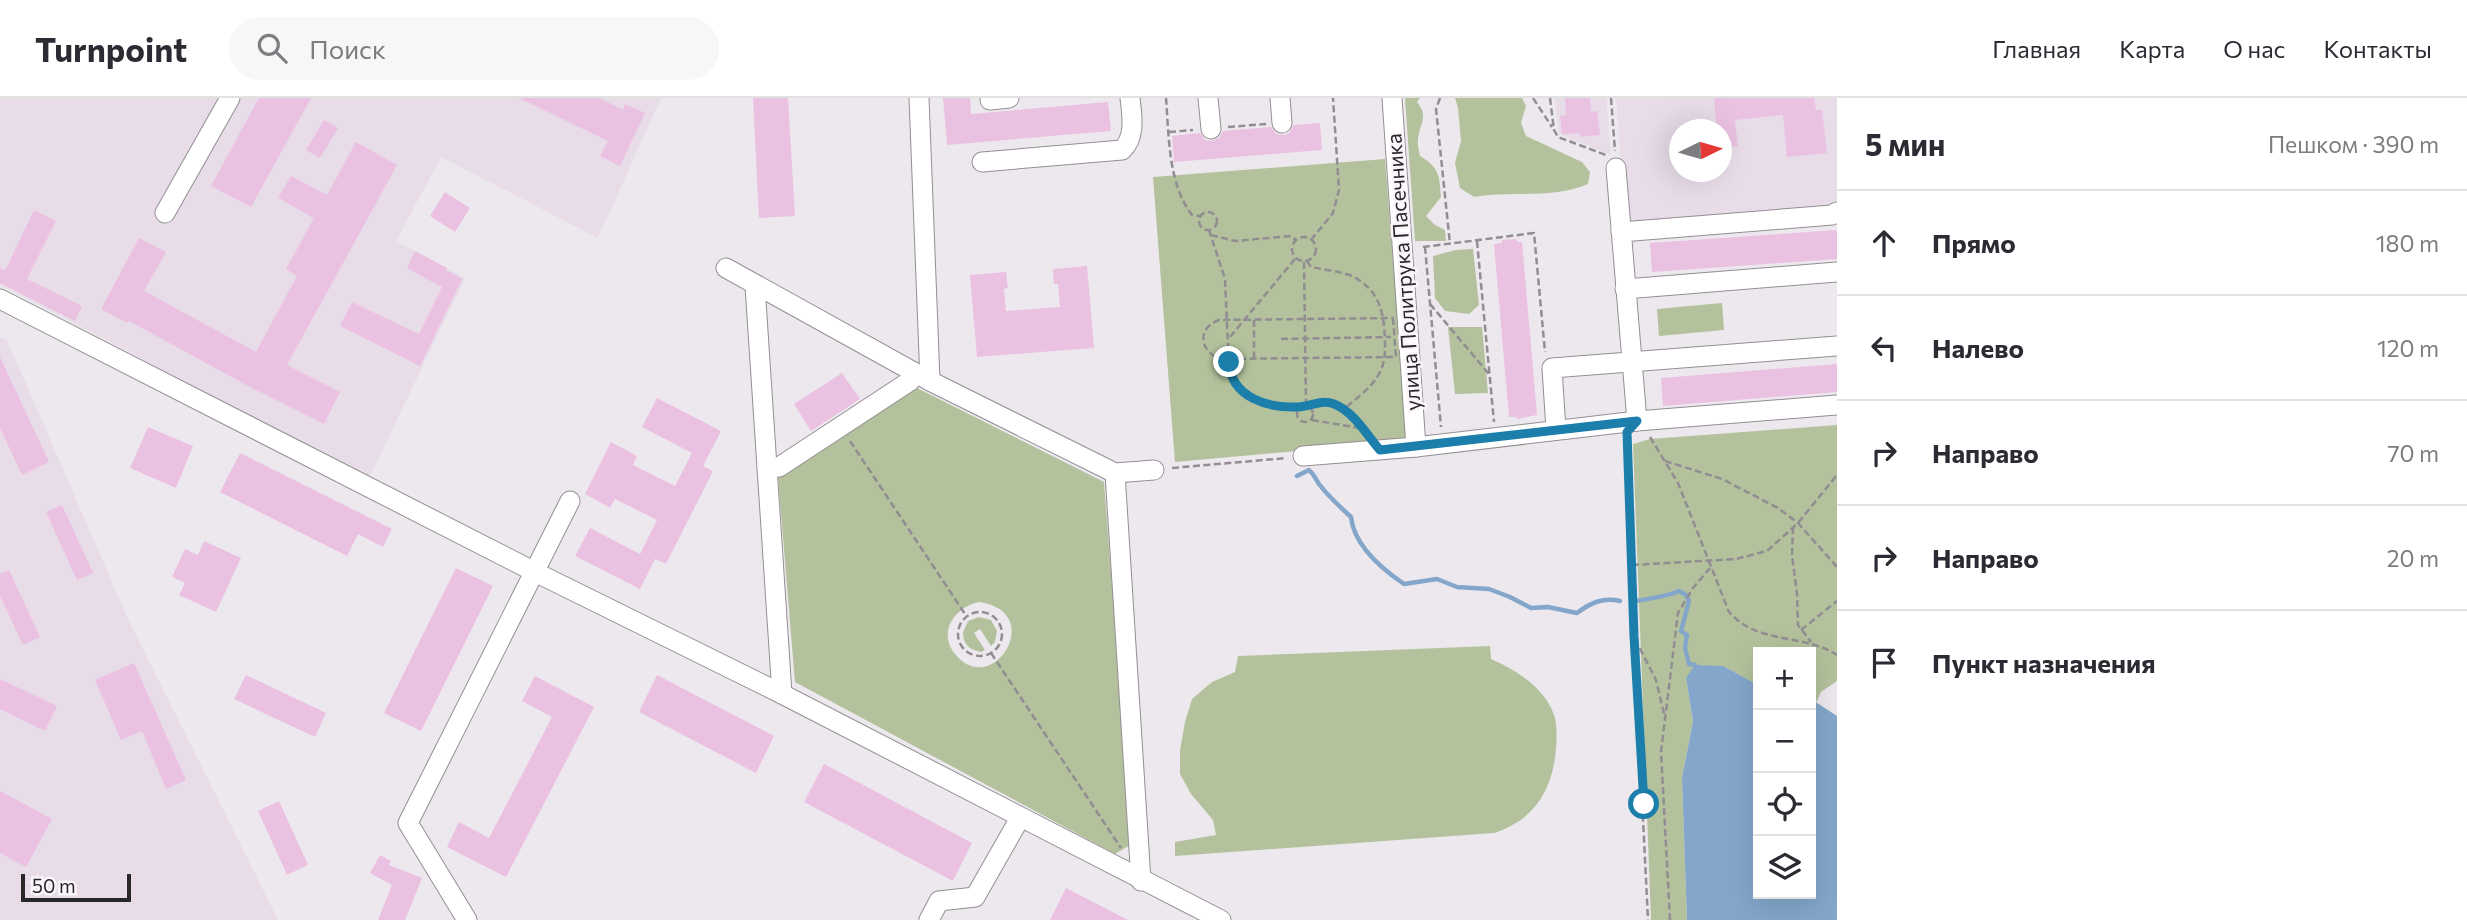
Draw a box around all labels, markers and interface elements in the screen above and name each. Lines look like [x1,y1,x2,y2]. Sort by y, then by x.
search box [229,17,719,80]
text: Turnpoint [35,28,187,69]
icon: search [253,29,291,67]
text: Поиск [309,33,386,64]
text: Главная [1992,34,2081,63]
text: Карта [2119,34,2185,63]
text: О нас [2223,34,2285,63]
text: Контакты [2323,34,2432,63]
north arrow [1669,119,1732,182]
text: 5 мин [1865,125,1945,162]
text: Пешком · 390 m [2268,130,2439,158]
street label: улица Политрука Пасечника [1380,133,1425,412]
icon: ahead [1865,224,1903,262]
text: Прямо [1932,227,2016,258]
text: 180 m [2376,229,2439,257]
icon: left [1865,329,1903,367]
text: Налево [1932,332,2024,363]
text: 120 m [2377,334,2439,362]
route end [1213,346,1244,377]
icon: right [1865,434,1903,472]
text: Направо [1932,437,2039,468]
text: 70 m [2387,439,2439,467]
icon: right [1865,539,1903,577]
text: Направо [1932,542,2039,573]
text: 20 m [2387,544,2439,572]
icon: arrive [1865,644,1903,682]
map controls [1753,647,1816,899]
button: + [1753,647,1816,710]
text: Пункт назначения [1932,647,2156,678]
button: − [1753,710,1816,773]
button: locate [1753,773,1816,836]
route start [1628,788,1659,819]
button: layers [1753,836,1816,899]
scale bar [21,871,131,903]
text: 50 m [32,874,76,897]

